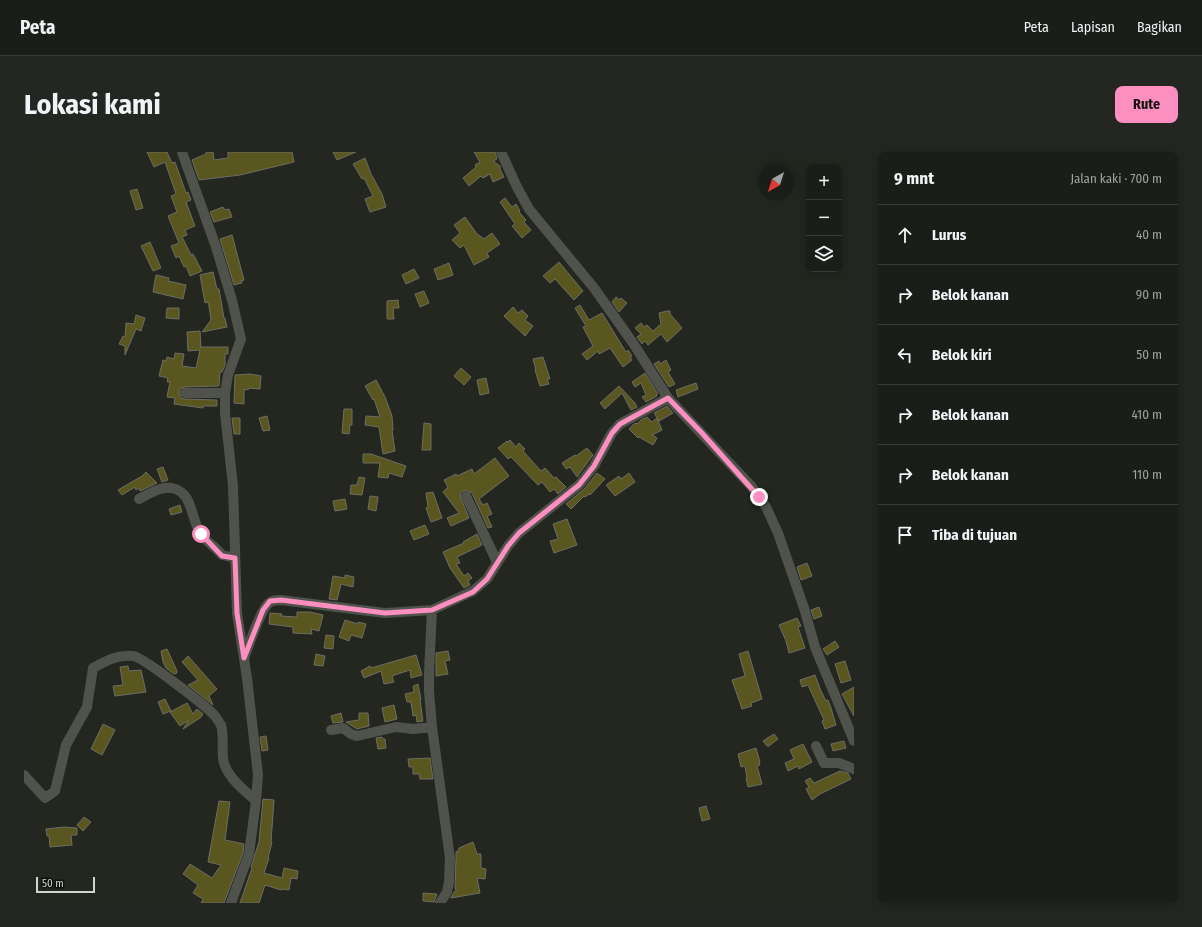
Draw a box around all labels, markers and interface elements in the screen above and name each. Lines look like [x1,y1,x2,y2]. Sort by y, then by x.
text: Peta [20,16,55,39]
text: Peta [1024,19,1049,36]
text: Lapisan [1071,19,1115,36]
text: Bagikan [1137,19,1182,36]
button: Rute [1115,86,1178,123]
text: Lokasi kami [24,88,161,121]
north arrow [758,164,794,200]
map controls [806,164,842,272]
button: + [806,164,842,200]
text: 9 mnt [894,168,934,189]
text: Jalan kaki · 700 m [1070,171,1162,186]
button: − [806,200,842,236]
icon: ahead [894,224,916,246]
text: Lurus [932,226,966,244]
text: 40 m [1136,227,1162,242]
button: layers [806,236,842,272]
icon: right [894,284,916,306]
text: Belok kanan [932,286,1009,304]
text: 90 m [1136,287,1162,302]
icon: left [894,344,916,366]
text: Belok kiri [932,346,992,364]
text: 50 m [1136,347,1162,362]
icon: right [894,404,916,426]
text: Belok kanan [932,406,1009,424]
text: 410 m [1132,407,1162,422]
icon: right [894,464,916,486]
text: Belok kanan [932,466,1009,484]
text: 110 m [1132,467,1162,482]
route end [750,488,768,506]
icon: arrive [894,524,916,546]
route start [192,525,210,543]
text: Tiba di tujuan [932,526,1017,544]
scale bar [36,875,95,894]
text: 50 m [42,877,64,890]

